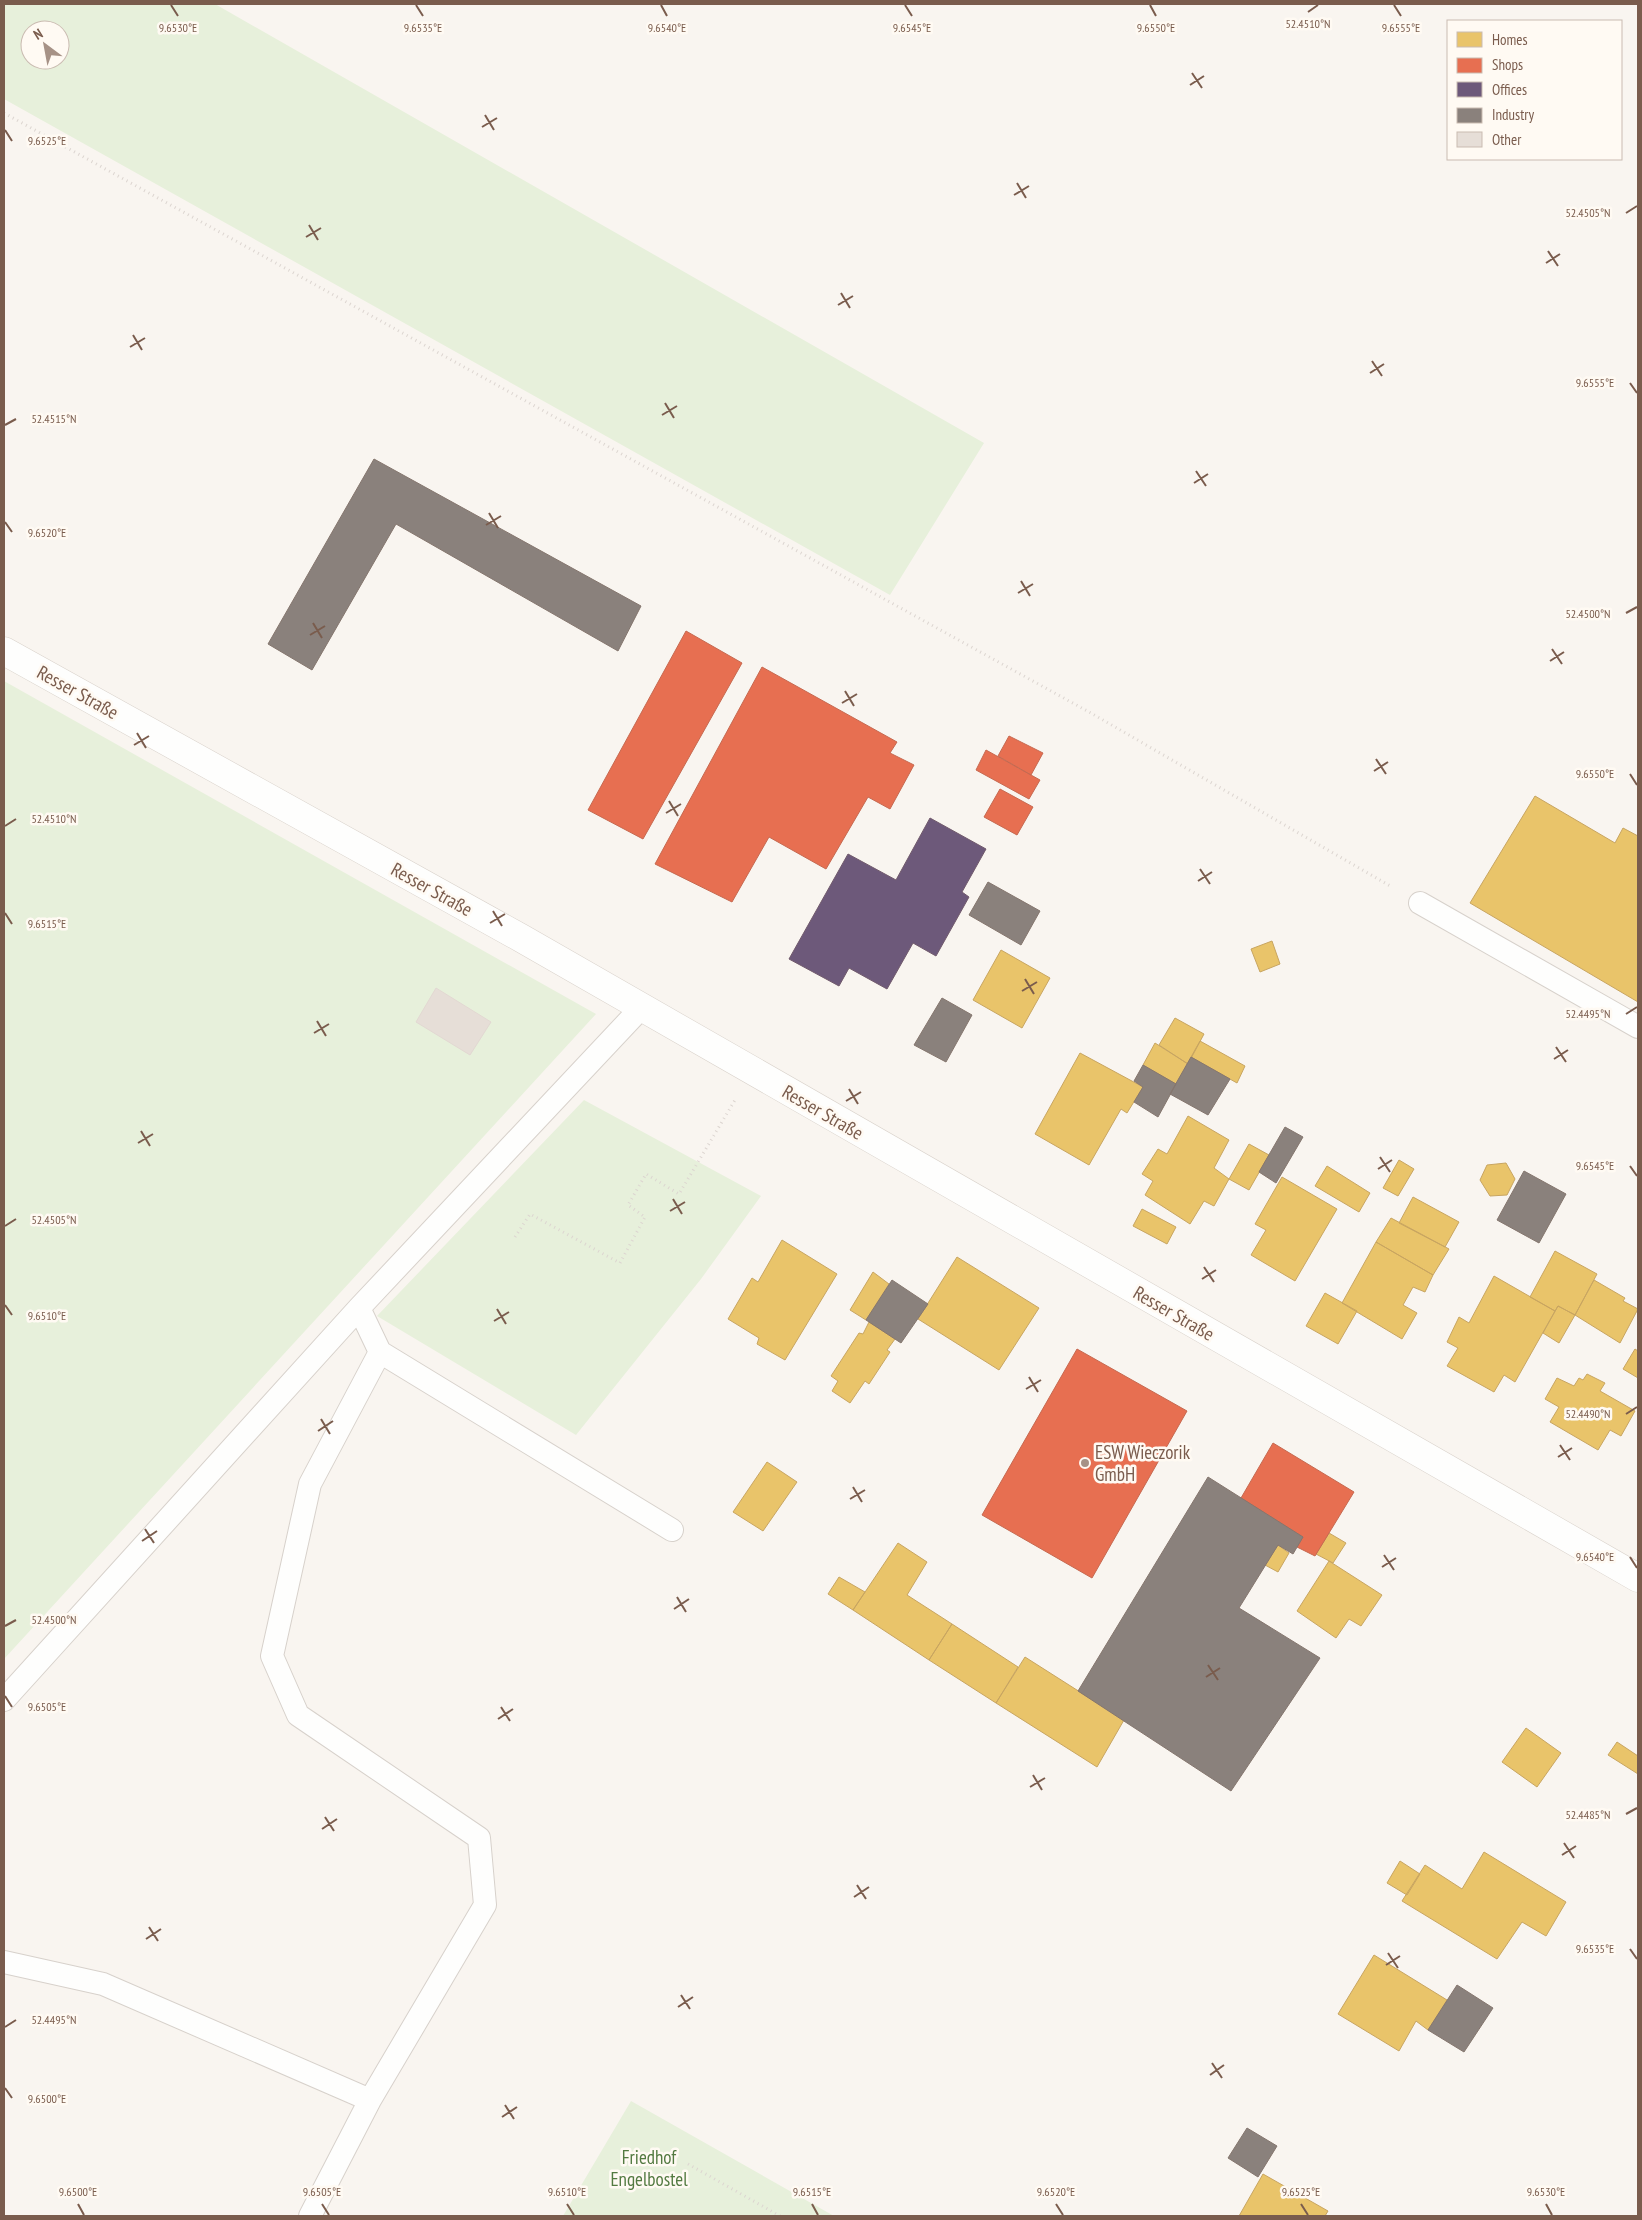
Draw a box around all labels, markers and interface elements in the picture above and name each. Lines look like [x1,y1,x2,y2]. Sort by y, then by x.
text: 52.4510°N [1285,16,1331,31]
north arrow [20,20,70,70]
text: 9.6530°E [159,20,197,35]
text: 9.6535°E [404,20,442,35]
text: 9.6540°E [648,20,686,35]
text: 9.6545°E [893,20,931,35]
text: 9.6550°E [1137,20,1175,35]
text: 9.6555°E [1382,20,1420,35]
legend [1447,20,1622,160]
text: N [30,24,46,44]
text: Homes [1492,30,1528,49]
text: Shops [1492,55,1523,74]
text: Offices [1492,80,1527,99]
text: Industry [1492,105,1534,124]
text: Other [1492,130,1522,149]
text: 9.6525°E [28,133,66,148]
text: 52.4505°N [1565,205,1611,220]
text: 9.6555°E [1576,375,1614,390]
text: 52.4515°N [31,411,77,426]
text: 9.6520°E [28,525,66,540]
text: 52.4500°N [1565,606,1611,621]
street label: Resser Straße [33,660,123,724]
text: 9.6550°E [1576,766,1614,781]
text: 52.4510°N [31,811,77,826]
street label: Resser Straße [387,857,477,921]
text: 9.6515°E [28,916,66,931]
text: 52.4495°N [1565,1006,1611,1021]
street label: Resser Straße [778,1079,868,1145]
text: 9.6545°E [1576,1158,1614,1173]
text: 52.4505°N [31,1212,77,1227]
street label: Resser Straße [1129,1280,1219,1346]
text: 9.6510°E [28,1308,66,1323]
text: 52.4490°N [1565,1406,1611,1421]
place label: ESW Wieczorik GmbH [1095,1440,1191,1486]
marker: ESW Wieczorik GmbH [1079,1457,1091,1469]
text: 9.6540°E [1576,1549,1614,1564]
text: 52.4500°N [31,1612,77,1627]
text: 9.6505°E [28,1699,66,1714]
text: 52.4485°N [1565,1807,1611,1822]
text: 9.6535°E [1576,1941,1614,1956]
text: 52.4495°N [31,2012,77,2027]
text: 9.6500°E [28,2091,66,2106]
park label: Friedhof Engelbostel [610,2145,688,2191]
text: 9.6500°E [59,2184,97,2199]
text: 9.6505°E [303,2184,341,2199]
text: 9.6510°E [548,2184,586,2199]
text: 9.6515°E [793,2184,831,2199]
text: 9.6520°E [1037,2184,1075,2199]
text: 9.6525°E [1282,2184,1320,2199]
text: 9.6530°E [1527,2184,1565,2199]

